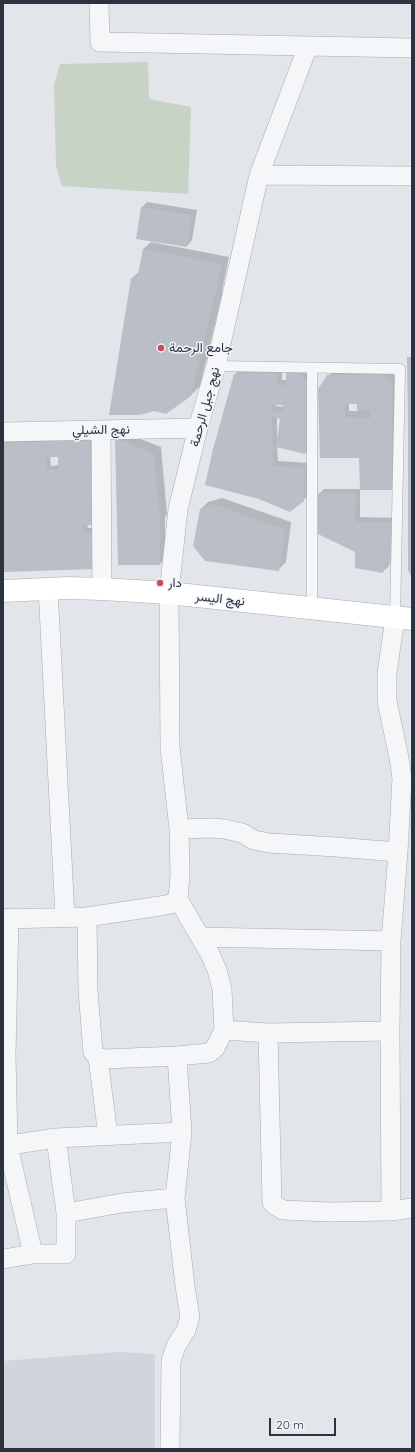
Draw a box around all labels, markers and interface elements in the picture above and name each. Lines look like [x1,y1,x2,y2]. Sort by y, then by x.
place label: جامع الرحمة [169,340,233,356]
marker: جامع الرحمة [156,343,166,353]
street label: نهج جبل الرحمة [187,365,223,449]
street label: نهج الشيلي [72,422,130,438]
place label: دار [168,575,182,591]
marker: دار [155,578,165,588]
street label: نهج اليسر [194,589,246,609]
scale bar [271,1410,338,1436]
text: 20 m [276,1417,304,1432]

